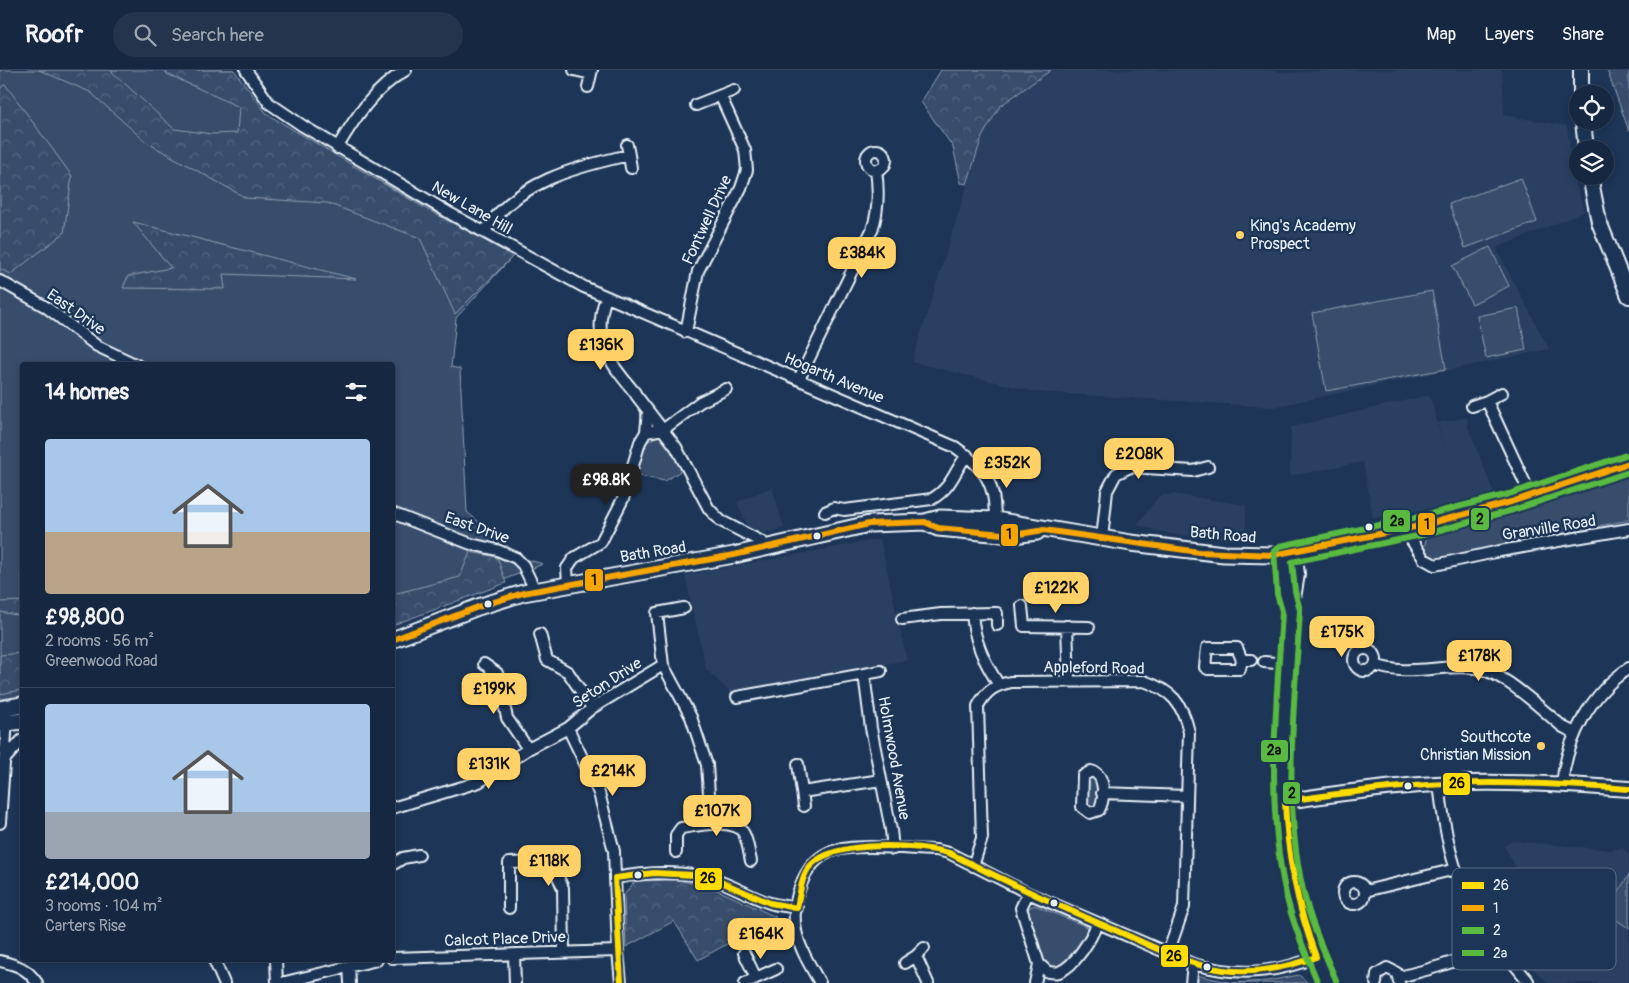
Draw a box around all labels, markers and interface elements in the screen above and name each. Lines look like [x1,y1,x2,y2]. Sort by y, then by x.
search box [113,12,463,57]
text: Roofr [25,20,83,49]
icon: search [131,21,159,49]
text: Search here [171,23,264,47]
text: Map [1427,23,1456,46]
text: Layers [1484,23,1534,46]
text: Share [1562,23,1604,46]
map controls [1569,85,1614,185]
button: locate [1569,85,1614,130]
button: layers [1569,140,1614,185]
street label: Fontwell Drive [678,172,737,268]
street label: New Lane Hill [428,177,516,239]
place label: King's Academy Prospect [1250,216,1356,254]
marker: King's Academy Prospect [1234,229,1246,241]
pin: £384K [827,236,897,279]
text: £384K [839,243,885,263]
street label: East Drive [43,285,109,339]
pin: £136K [566,328,636,371]
text: £136K [579,335,623,355]
street label: Hogarth Avenue [781,348,887,408]
icon: filters [342,378,370,406]
text: 14 homes [45,379,129,406]
pin: £208K [1104,438,1174,480]
text: £208K [1115,444,1163,464]
pin: £352K [972,446,1042,489]
text: £352K [984,453,1030,473]
pin: £98.8K [565,464,647,506]
text: £98.8K [582,470,630,490]
icon: home [163,471,253,561]
line badge: 2 [1470,507,1490,531]
street label: East Drive [442,508,512,548]
line badge: 2a [1382,509,1411,533]
text: 2 [1476,511,1484,528]
street label: Granville Road [1501,511,1597,545]
line badge: 1 [1417,512,1436,536]
text: 2a [1390,513,1405,530]
text: 1 [1424,516,1430,533]
street label: Bath Road [1189,522,1257,548]
unlabelled marker [1364,522,1374,532]
line badge: 1 [1000,523,1019,547]
text: 1 [1006,526,1012,543]
unlabelled marker [812,531,822,541]
street label: Bath Road [619,537,687,567]
line badge: 1 [584,568,604,592]
text: 1 [591,572,597,589]
pin: £122K [1021,572,1091,614]
text: £122K [1034,578,1078,598]
unlabelled marker [483,599,493,609]
text: £98,800 [45,604,125,631]
pin: £175K [1307,616,1377,658]
text: £175K [1320,622,1364,642]
text: 2 rooms · 56 m² [45,631,154,651]
pin: £178K [1444,640,1514,682]
text: £178K [1458,646,1500,666]
text: Greenwood Road [45,651,158,671]
street label: Seton Drive [569,653,646,713]
street label: Appleford Road [1043,657,1145,679]
pin: £199K [459,672,529,715]
text: £199K [473,679,515,699]
street label: Holmwood Avenue [873,695,915,822]
place label: Southcote Christian Mission [1420,727,1531,765]
icon: home [163,737,253,827]
line badge: 2a [1260,739,1289,763]
marker: Southcote Christian Mission [1535,740,1547,752]
text: 2a [1267,742,1282,759]
pin: £131K [454,748,524,790]
text: £131K [468,754,510,774]
pin: £214K [578,754,648,797]
text: £214K [591,761,635,781]
line badge: 26 [1442,772,1471,796]
text: 26 [1449,775,1465,792]
line badge: 2 [1282,781,1301,805]
unlabelled marker [1403,781,1413,791]
text: 2 [1288,785,1296,802]
pin: £107K [682,794,752,837]
text: £107K [694,801,740,821]
pin: £118K [514,844,584,887]
text: £118K [529,851,569,871]
line badge: 26 [694,867,723,891]
legend [1452,868,1616,970]
text: £214,000 [45,869,139,896]
unlabelled marker [633,870,643,880]
text: 26 [700,870,716,887]
text: 26 [1493,877,1509,894]
text: 3 rooms · 104 m² [45,896,162,916]
unlabelled marker [1049,898,1059,908]
text: 1 [1493,900,1498,917]
text: Carters Rise [45,916,126,936]
pin: £164K [726,918,796,960]
text: 2 [1493,922,1501,939]
text: £164K [739,924,783,944]
street label: Calcot Place Drive [444,927,566,951]
line badge: 26 [1160,944,1189,968]
text: 2a [1493,945,1507,962]
text: 26 [1166,948,1182,965]
unlabelled marker [1202,962,1212,972]

